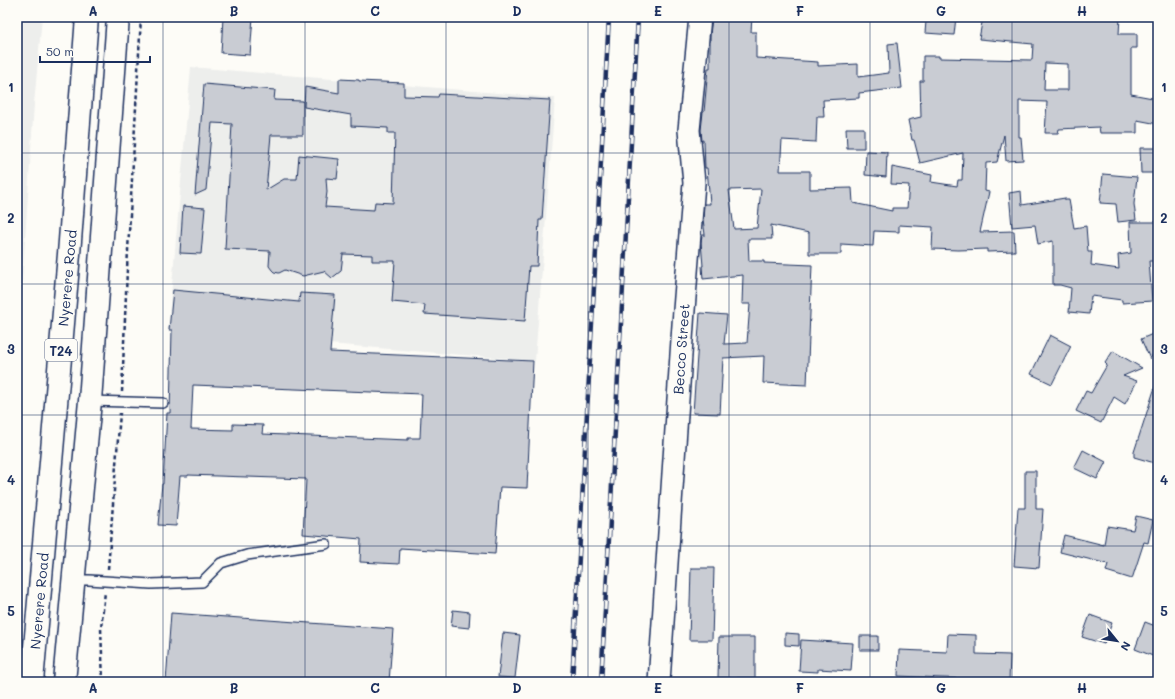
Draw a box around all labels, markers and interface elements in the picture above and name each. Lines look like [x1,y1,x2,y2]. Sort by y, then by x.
text: A [88,2,98,19]
text: B [230,2,239,19]
text: C [370,2,380,19]
text: D [512,2,522,19]
text: E [654,2,662,19]
text: F [796,2,804,19]
text: G [936,2,946,19]
text: H [1077,2,1087,19]
scale bar [40,38,150,64]
text: 50 m [46,43,74,59]
text: 1 [8,78,14,95]
text: 1 [1161,78,1167,95]
text: 2 [7,209,15,226]
text: 2 [1160,209,1168,226]
street label: Nyerere Road [53,229,81,327]
street label: Becco Street [668,303,694,395]
road number: T24 [45,339,77,361]
text: 3 [7,340,15,357]
text: 3 [1160,340,1168,357]
text: 4 [7,471,15,488]
text: 4 [1160,471,1168,488]
street label: Nyerere Road [25,552,53,650]
text: 5 [7,602,15,619]
text: 5 [1160,602,1168,619]
north arrow [1097,621,1137,661]
text: N [1118,639,1135,654]
text: A [88,679,98,696]
text: B [230,679,239,696]
text: C [370,679,380,696]
text: D [512,679,522,696]
text: E [654,679,662,696]
text: F [796,679,804,696]
text: G [936,679,946,696]
text: H [1077,679,1087,696]

